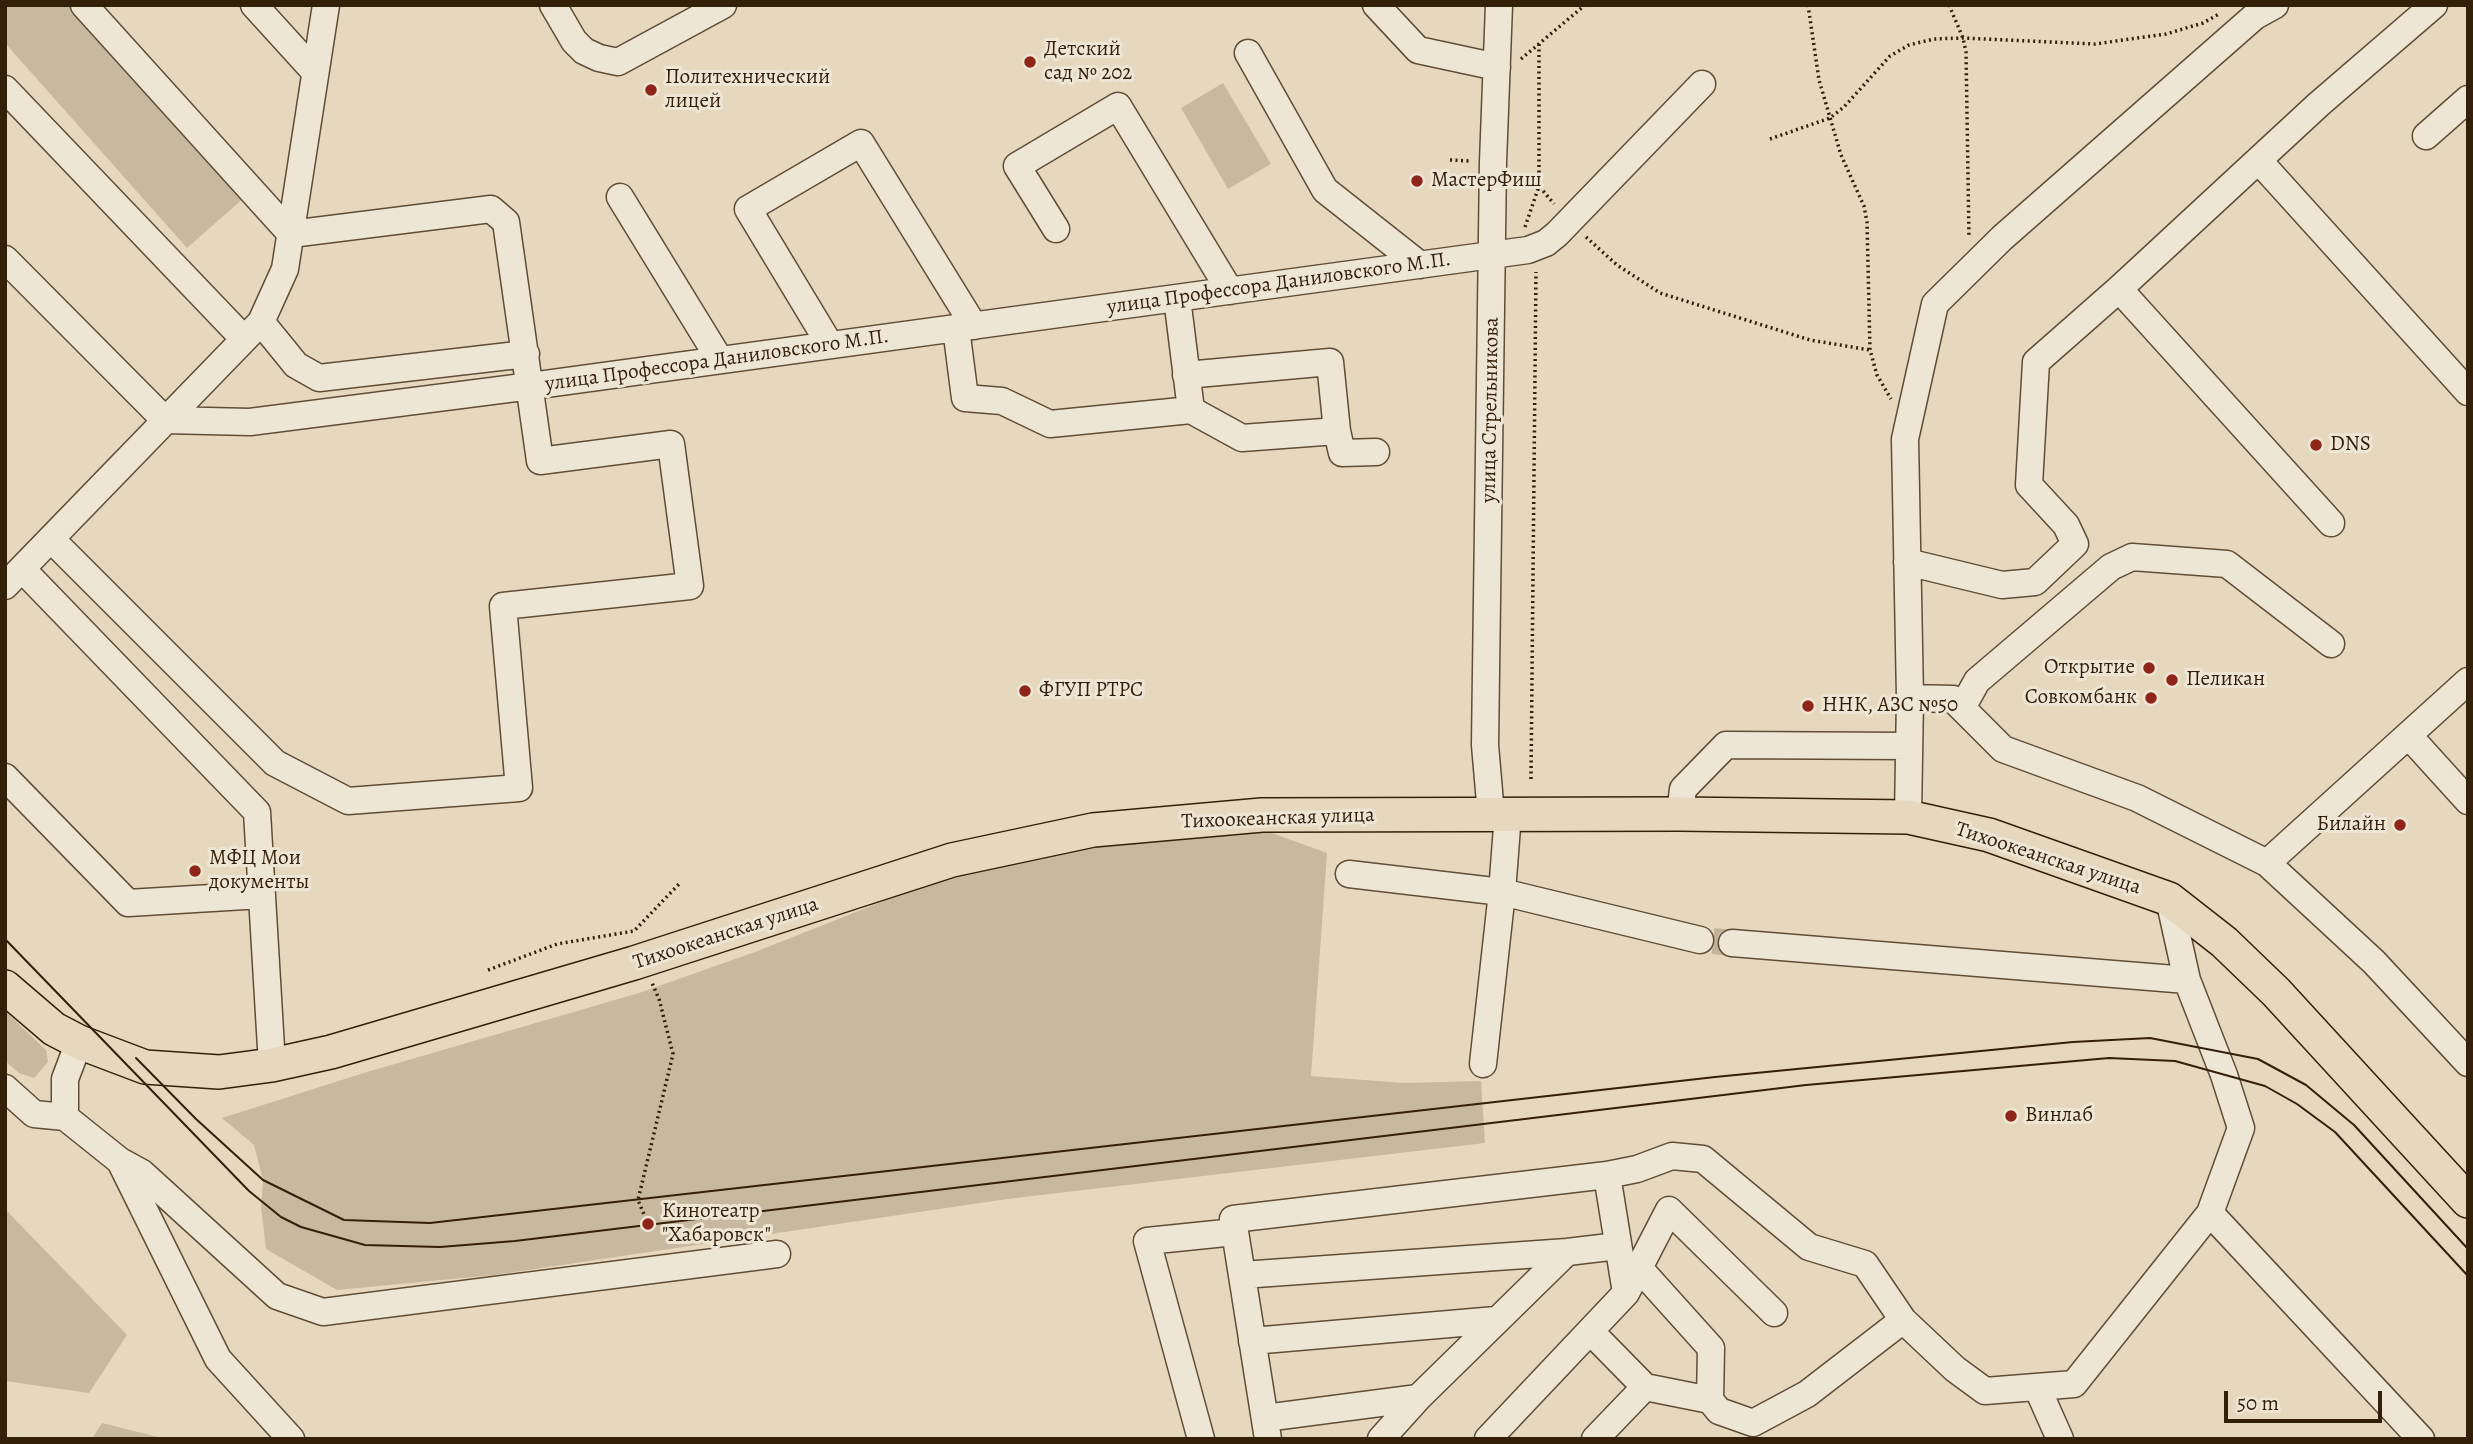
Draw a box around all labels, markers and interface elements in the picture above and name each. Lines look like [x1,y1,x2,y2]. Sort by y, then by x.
place label: Детский сад № 202 [1044,37,1132,87]
marker: Детский сад № 202 [1022,54,1038,70]
place label: Политехнический лицей [665,65,830,115]
marker: Политехнический лицей [643,82,659,98]
place label: МастерФиш [1431,168,1542,194]
marker: МастерФиш [1409,173,1425,189]
street label: улица Профессора Даниловского М.П. [1105,247,1453,321]
street label: улица Стрельникова [1477,317,1505,503]
street label: улица Профессора Даниловского М.П. [543,324,891,398]
place label: DNS [2330,432,2371,458]
marker: DNS [2308,437,2324,453]
place label: Открытие [2044,655,2135,681]
marker: Открытие [2141,660,2157,676]
place label: Пеликан [2186,667,2265,693]
marker: Пеликан [2164,672,2180,688]
place label: ФГУП РТРС [1039,678,1143,704]
marker: ФГУП РТРС [1017,683,1033,699]
place label: Совкомбанк [2025,685,2137,711]
marker: Совкомбанк [2143,690,2159,706]
place label: ННК, АЗС №50 [1822,693,1958,719]
marker: ННК, АЗС №50 [1800,698,1816,714]
street label: Тихоокеанская улица [1181,803,1375,835]
place label: Билайн [2317,812,2386,838]
street label: Тихоокеанская улица [1952,817,2144,901]
marker: Билайн [2392,817,2408,833]
place label: МФЦ Мои документы [209,846,310,896]
marker: МФЦ Мои документы [187,863,203,879]
street label: Тихоокеанская улица [630,892,822,976]
place label: Винлаб [2025,1103,2093,1129]
marker: Винлаб [2003,1108,2019,1124]
place label: Кинотеатр "Хабаровск" [662,1199,771,1249]
marker: Кинотеатр "Хабаровск" [640,1216,656,1232]
scale bar [2228,1378,2386,1422]
text: 50 m [2237,1389,2279,1417]

